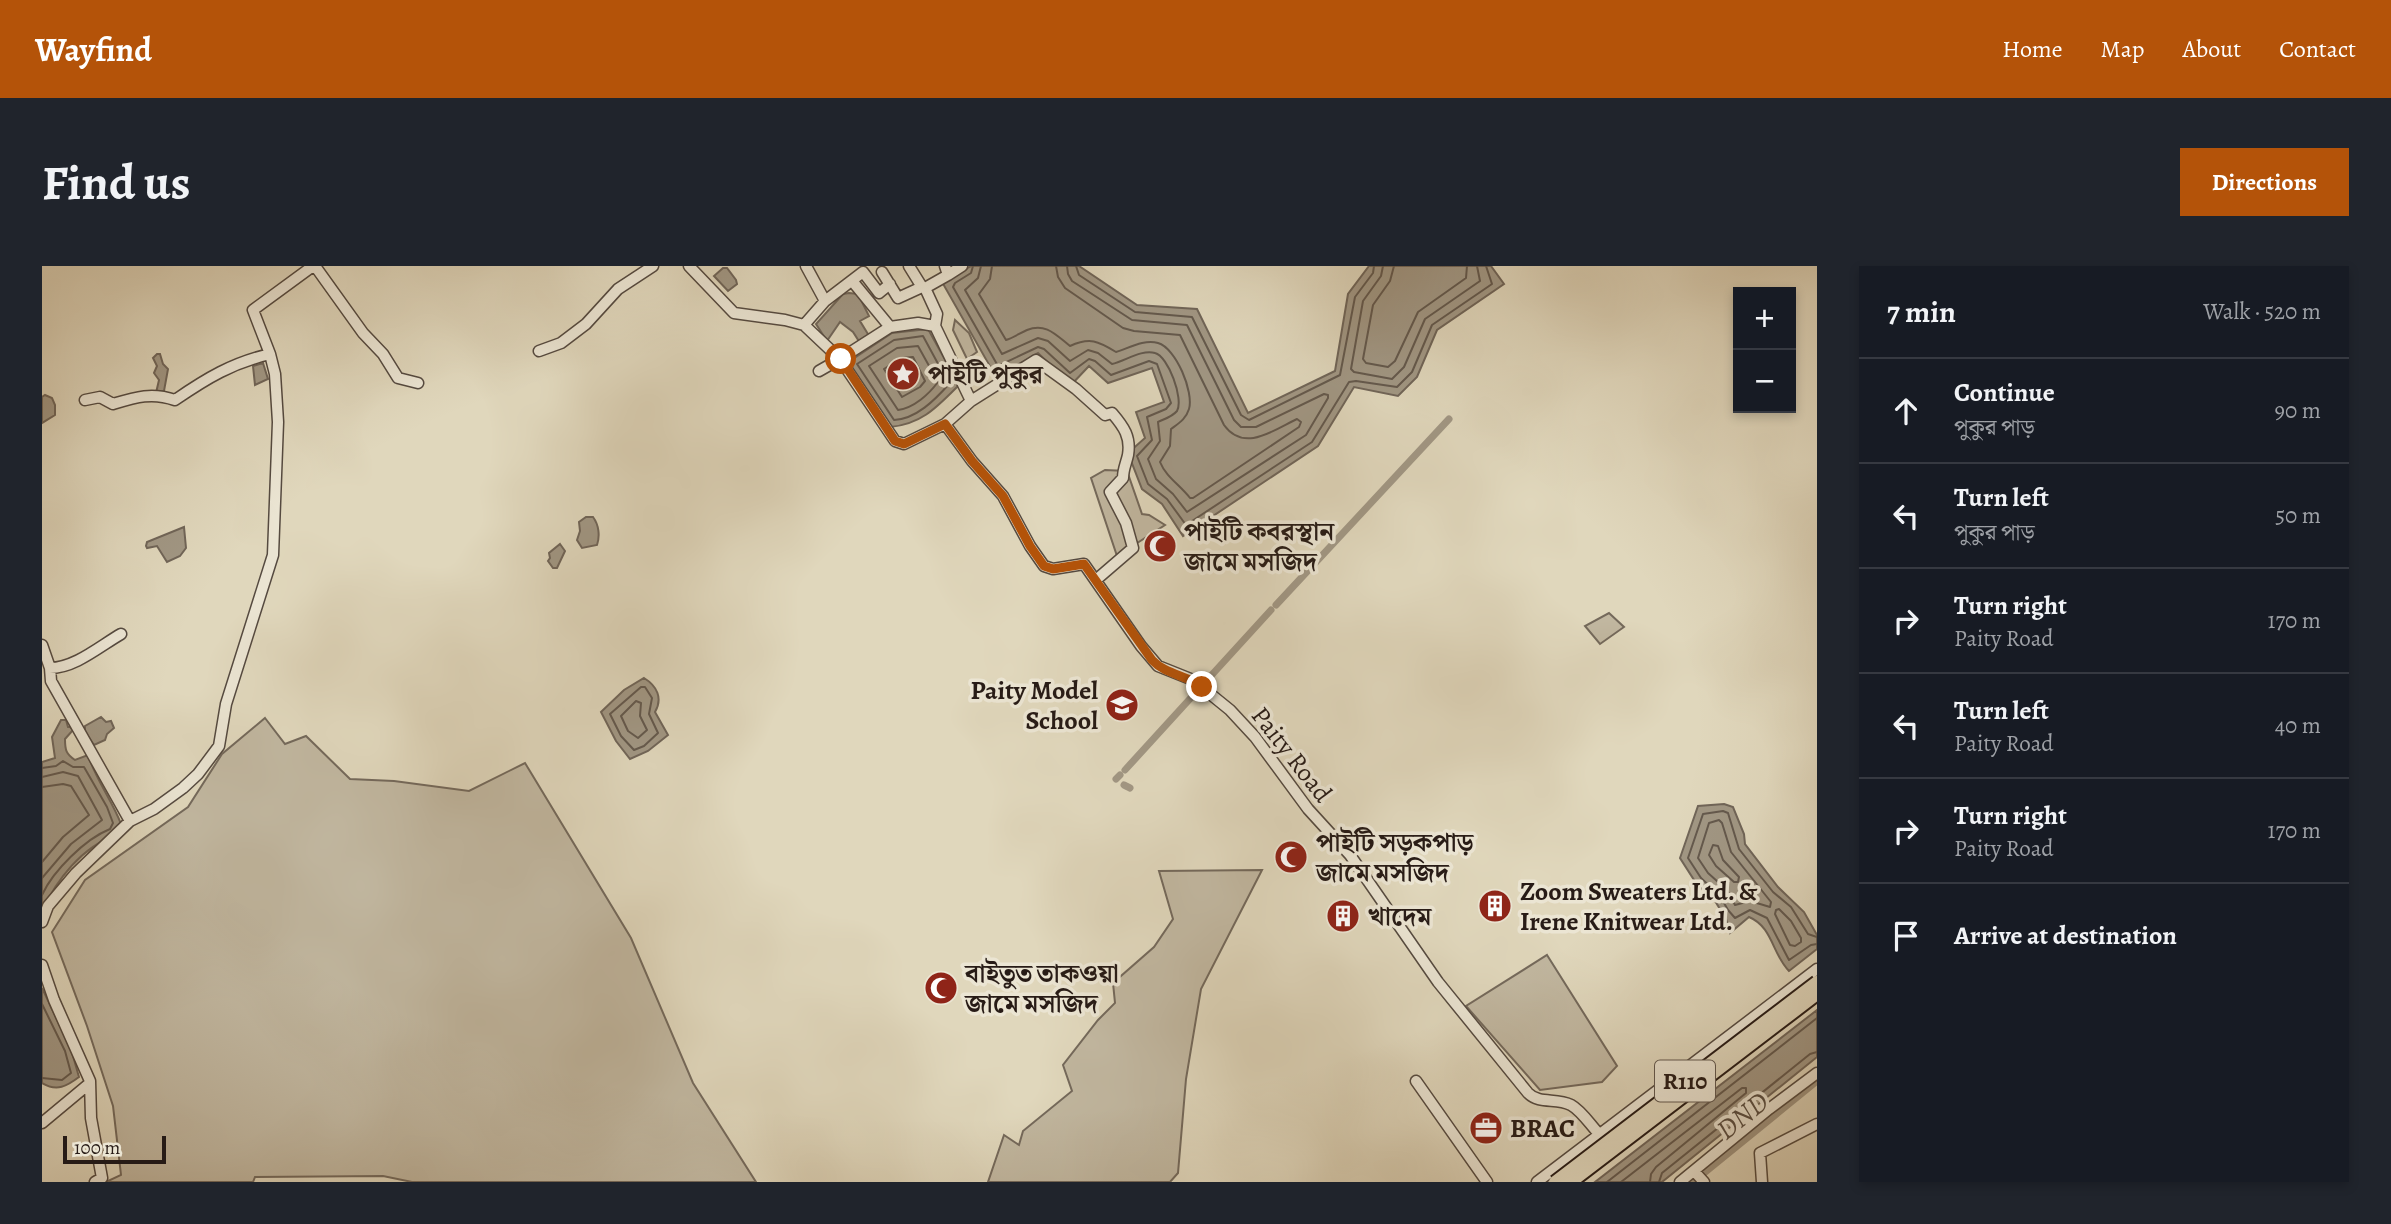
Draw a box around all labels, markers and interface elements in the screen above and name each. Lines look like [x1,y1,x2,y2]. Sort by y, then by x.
text: Wayfind [35,27,152,72]
text: Home [2002,33,2063,65]
text: Map [2101,33,2145,65]
text: About [2183,33,2241,65]
text: Contact [2279,33,2356,65]
button: Directions [2180,148,2349,216]
text: Find us [42,149,190,216]
map controls [1733,287,1796,413]
button: + [1733,287,1796,350]
text: 7 min [1887,292,1956,332]
text: Walk · 520 m [2203,296,2321,327]
route start [825,343,856,374]
button: − [1733,350,1796,413]
place icon: পাইটি পুকুর [884,355,922,393]
place label: পাইটি পুকুর [928,357,1045,392]
text: Continue [1954,375,2055,410]
icon: ahead [1887,392,1925,430]
text: 90 m [2275,395,2321,426]
text: পুকুর পাড় [1954,412,2035,443]
text: Turn left [1954,480,2049,515]
icon: left [1887,497,1925,535]
text: 50 m [2275,500,2321,531]
place label: পাইটি কবরস্থান জামে মসজিদ [1183,514,1335,579]
text: পুকুর পাড় [1954,517,2035,548]
mosque icon: পাইটি কবরস্থান জামে মসজিদ [1141,527,1179,565]
text: Turn right [1954,588,2067,623]
icon: right [1887,602,1925,640]
text: 170 m [2268,605,2321,636]
text: Paity Road [1954,623,2054,654]
route end [1186,671,1217,702]
place label: Paity Model School [971,673,1098,738]
school or university icon: Paity Model School [1103,686,1141,724]
text: Turn left [1954,693,2049,728]
street label: Paity Road [1243,699,1340,810]
icon: left [1887,707,1925,745]
text: 40 m [2275,710,2321,741]
text: Paity Road [1954,728,2054,759]
text: Turn right [1954,798,2067,833]
icon: right [1887,812,1925,850]
text: 170 m [2268,815,2321,846]
place label: পাইটি সড়কপাড় জামে মসজিদ [1315,825,1475,890]
text: Paity Road [1954,833,2054,864]
mosque icon: পাইটি সড়কপাড় জামে মসজিদ [1272,838,1310,876]
place label: Zoom Sweaters Ltd. & Irene Knitwear Ltd. [1520,874,1758,939]
building icon: Zoom Sweaters Ltd. & Irene Knitwear Ltd. [1476,887,1514,925]
building icon: খাদেম [1324,897,1362,935]
place label: খাদেম [1368,899,1433,934]
icon: arrive [1887,917,1925,955]
text: Arrive at destination [1954,918,2177,953]
place label: বাইতুত তাকওয়া জামে মসজিদ [964,956,1119,1021]
mosque icon: বাইতুত তাকওয়া জামে মসজিদ [922,969,960,1007]
road number: R110 [1655,1060,1715,1102]
water label: DND [1708,1083,1777,1149]
office icon: BRAC [1467,1109,1505,1147]
place label: BRAC [1510,1111,1575,1146]
scale bar [63,1133,166,1165]
text: 100 m [74,1135,120,1161]

